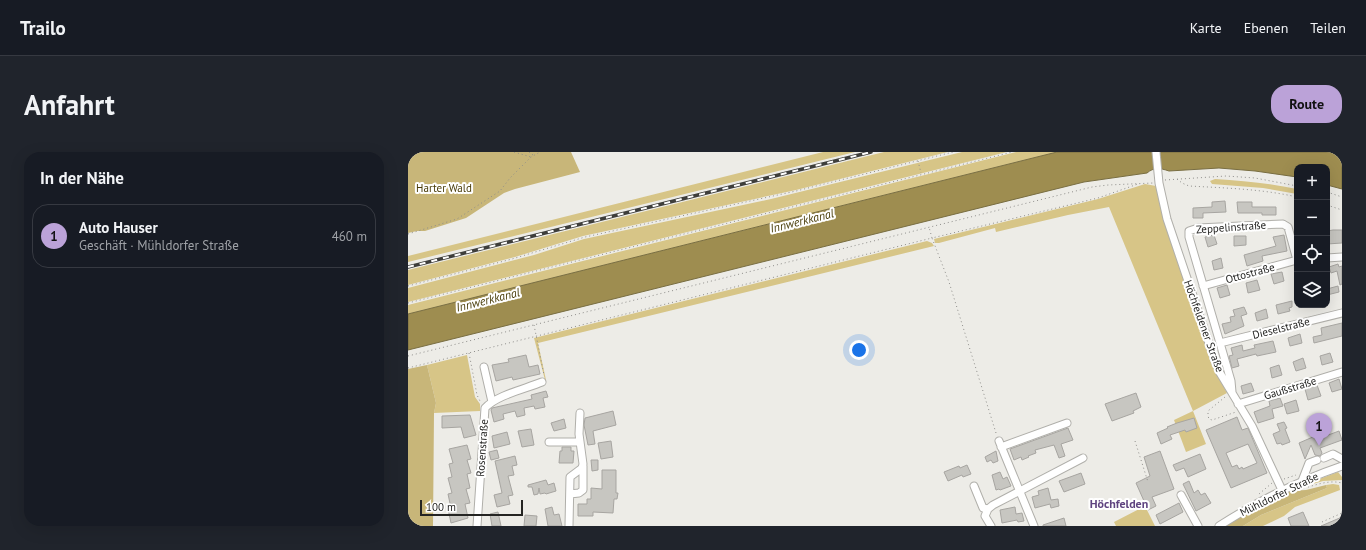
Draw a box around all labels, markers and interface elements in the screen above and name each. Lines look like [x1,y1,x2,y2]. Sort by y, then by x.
text: Trailo [20,16,66,40]
text: Karte [1190,19,1222,37]
text: Ebenen [1244,19,1288,37]
text: Teilen [1310,19,1346,37]
button: Route [1271,85,1342,123]
text: Anfahrt [24,86,115,123]
map controls [1294,164,1330,308]
button: + [1294,164,1330,200]
text: In der Nähe [40,167,124,189]
park label: Harter Wald [416,181,472,195]
button: − [1294,200,1330,236]
water label: Innwerkkanal [768,205,836,236]
text: Auto Hauser [79,218,158,237]
street label: Zeppelinstraße [1195,218,1267,236]
text: 1 [50,228,58,245]
text: 460 m [332,228,367,245]
button: locate [1294,236,1330,272]
text: Geschäft · Mühldorfer Straße [79,237,239,254]
street label: Ottostraße [1224,260,1277,286]
button: layers [1294,272,1330,308]
street label: Höchfeldener Straße [1181,278,1227,374]
water label: Innwerkkanal [454,284,522,315]
street label: Dieselstraße [1251,314,1312,342]
your location [849,340,869,360]
street label: Gaußstraße [1262,373,1318,403]
pin: 1 [1306,413,1332,446]
street label: Rosenstraße [473,418,491,477]
street label: Mühldorfer Straße [1237,469,1321,519]
district label: Höchfelden [1090,496,1148,511]
scale bar [420,498,523,517]
text: 100 m [426,500,456,514]

